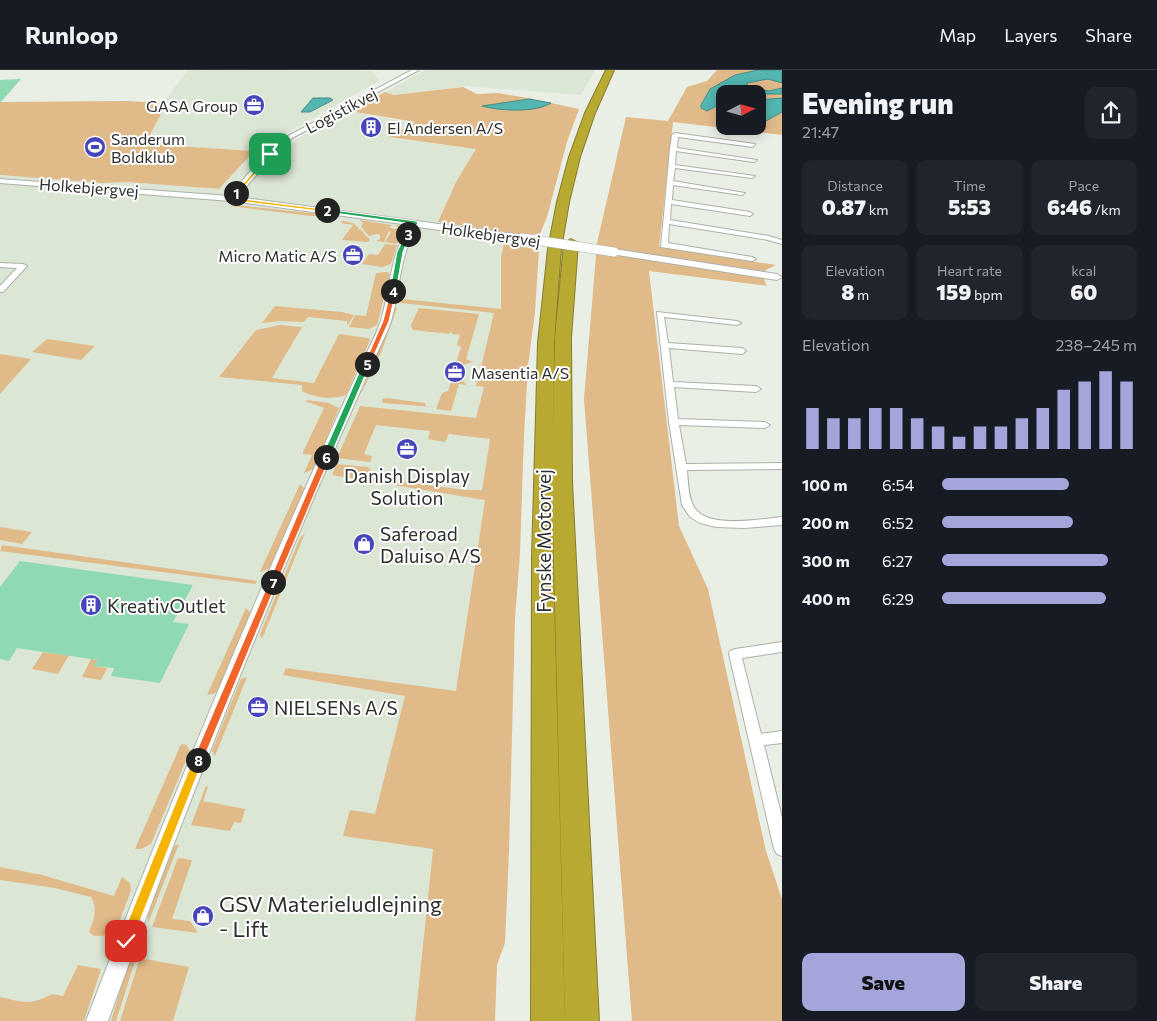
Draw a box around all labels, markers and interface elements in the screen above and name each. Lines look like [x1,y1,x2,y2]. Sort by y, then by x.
text: Runloop [25,20,118,49]
text: Map [939,24,976,46]
text: Layers [1004,24,1057,46]
text: Share [1085,24,1132,46]
street label: Logistikvej [302,83,380,137]
north arrow [716,85,766,135]
map controls [716,85,766,135]
text: Evening run [802,86,954,120]
button: share [1085,87,1137,139]
office icon: GASA Group [242,93,266,117]
place label: GASA Group [146,96,238,115]
building icon: El Andersen A/S [359,115,383,139]
place label: El Andersen A/S [387,118,503,137]
text: 21:47 [802,122,839,141]
place label: Sanderum Boldklub [111,129,185,166]
pin [249,133,291,175]
sports icon: Sanderum Boldklub [83,135,107,159]
icon: arrive [256,140,284,168]
street label: Holkebjergvej [39,174,139,200]
text: Distance [827,177,883,194]
text: Time [953,177,986,194]
text: Pace [1069,177,1099,194]
pin: 1 [224,180,248,206]
text: 1 [233,185,240,202]
text: 0.87 [822,194,866,219]
text: 5:53 [948,194,991,219]
text: 6:46 [1047,194,1092,219]
pin: 2 [314,198,340,222]
text: km [866,201,888,218]
text: /km [1092,201,1121,218]
text: 2 [324,202,331,219]
street label: Holkebjergvej [440,218,542,250]
pin: 3 [396,222,420,246]
text: 3 [404,226,413,243]
office icon: Micro Matic A/S [341,243,365,267]
place label: Micro Matic A/S [218,246,337,265]
text: Elevation [826,262,885,279]
text: Heart rate [937,262,1002,279]
text: kcal [1071,262,1096,279]
pin: 4 [380,278,406,304]
text: 8 [841,279,854,304]
text: 159 [936,279,971,304]
text: 60 [1070,279,1097,304]
text: 4 [389,283,398,300]
text: m [854,286,869,303]
text: bpm [971,286,1003,303]
text: Elevation [802,335,870,354]
text: 238–245 m [1055,335,1137,354]
pin: 5 [354,352,380,376]
text: 5 [363,356,372,373]
office icon: Masentia A/S [443,360,467,384]
place label: Masentia A/S [471,363,569,382]
office icon: Danish Display Solution [395,437,419,461]
pin: 6 [314,444,338,470]
text: 6 [322,449,331,466]
place label: Danish Display Solution [344,464,470,509]
street label: Fynske Motorvej [532,469,555,613]
text: 100 m [802,475,848,494]
text: 6:54 [882,475,914,494]
text: 200 m [802,513,849,532]
text: 6:52 [882,513,914,532]
place label: Saferoad Daluiso A/S [380,522,481,567]
shop icon: Saferoad Daluiso A/S [352,532,376,556]
text: 300 m [802,551,850,570]
text: 6:27 [882,551,913,570]
pin: 7 [260,570,286,594]
text: 7 [270,574,277,591]
text: 400 m [802,589,850,608]
text: 6:29 [882,589,914,608]
building icon: KreativOutlet [79,593,103,617]
place label: KreativOutlet [107,594,226,617]
office icon: NIELSENs A/S [246,695,270,719]
place label: NIELSENs A/S [274,696,398,719]
pin: 8 [186,748,210,772]
text: 8 [194,752,203,769]
place label: GSV Materieludlejning - Lift [219,890,442,942]
shop icon: GSV Materieludlejning - Lift [191,904,215,928]
pin [105,920,147,962]
icon: check [112,927,140,955]
button: Save [802,953,965,1011]
button: Share [975,953,1137,1011]

